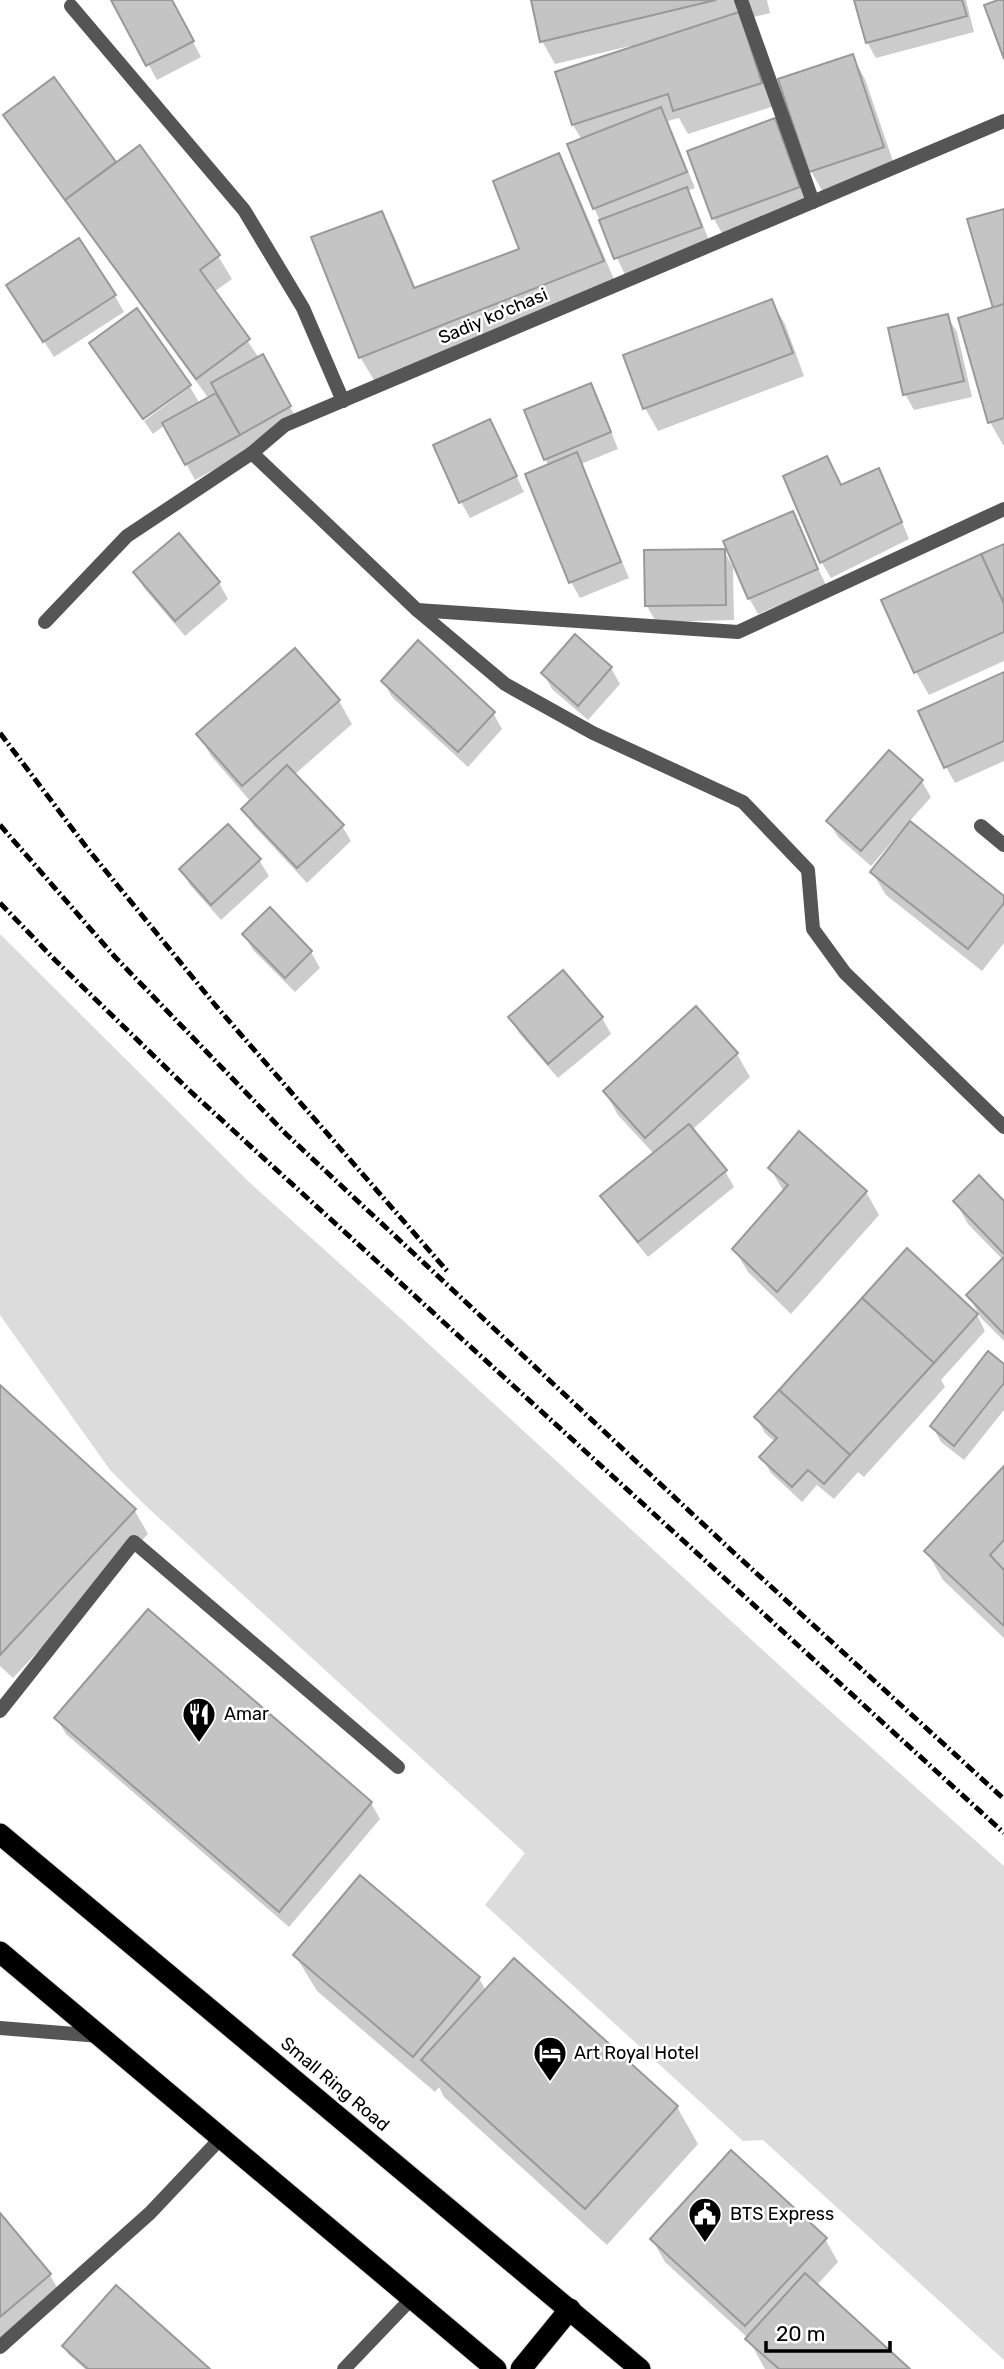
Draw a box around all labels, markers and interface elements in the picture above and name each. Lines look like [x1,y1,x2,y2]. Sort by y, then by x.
street label: Sadiy ko'chasi [435,283,551,349]
restaurant icon: Amar [180,1695,218,1744]
place label: Amar [224,1703,269,1725]
street label: Small Ring Road [276,2032,394,2136]
hotel icon: Art Royal Hotel [531,2034,569,2083]
place label: Art Royal Hotel [574,2042,699,2064]
public building icon: BTS Express [686,2195,724,2244]
place label: BTS Express [730,2203,834,2225]
scale bar [766,2310,890,2354]
text: 20 m [776,2321,825,2346]

